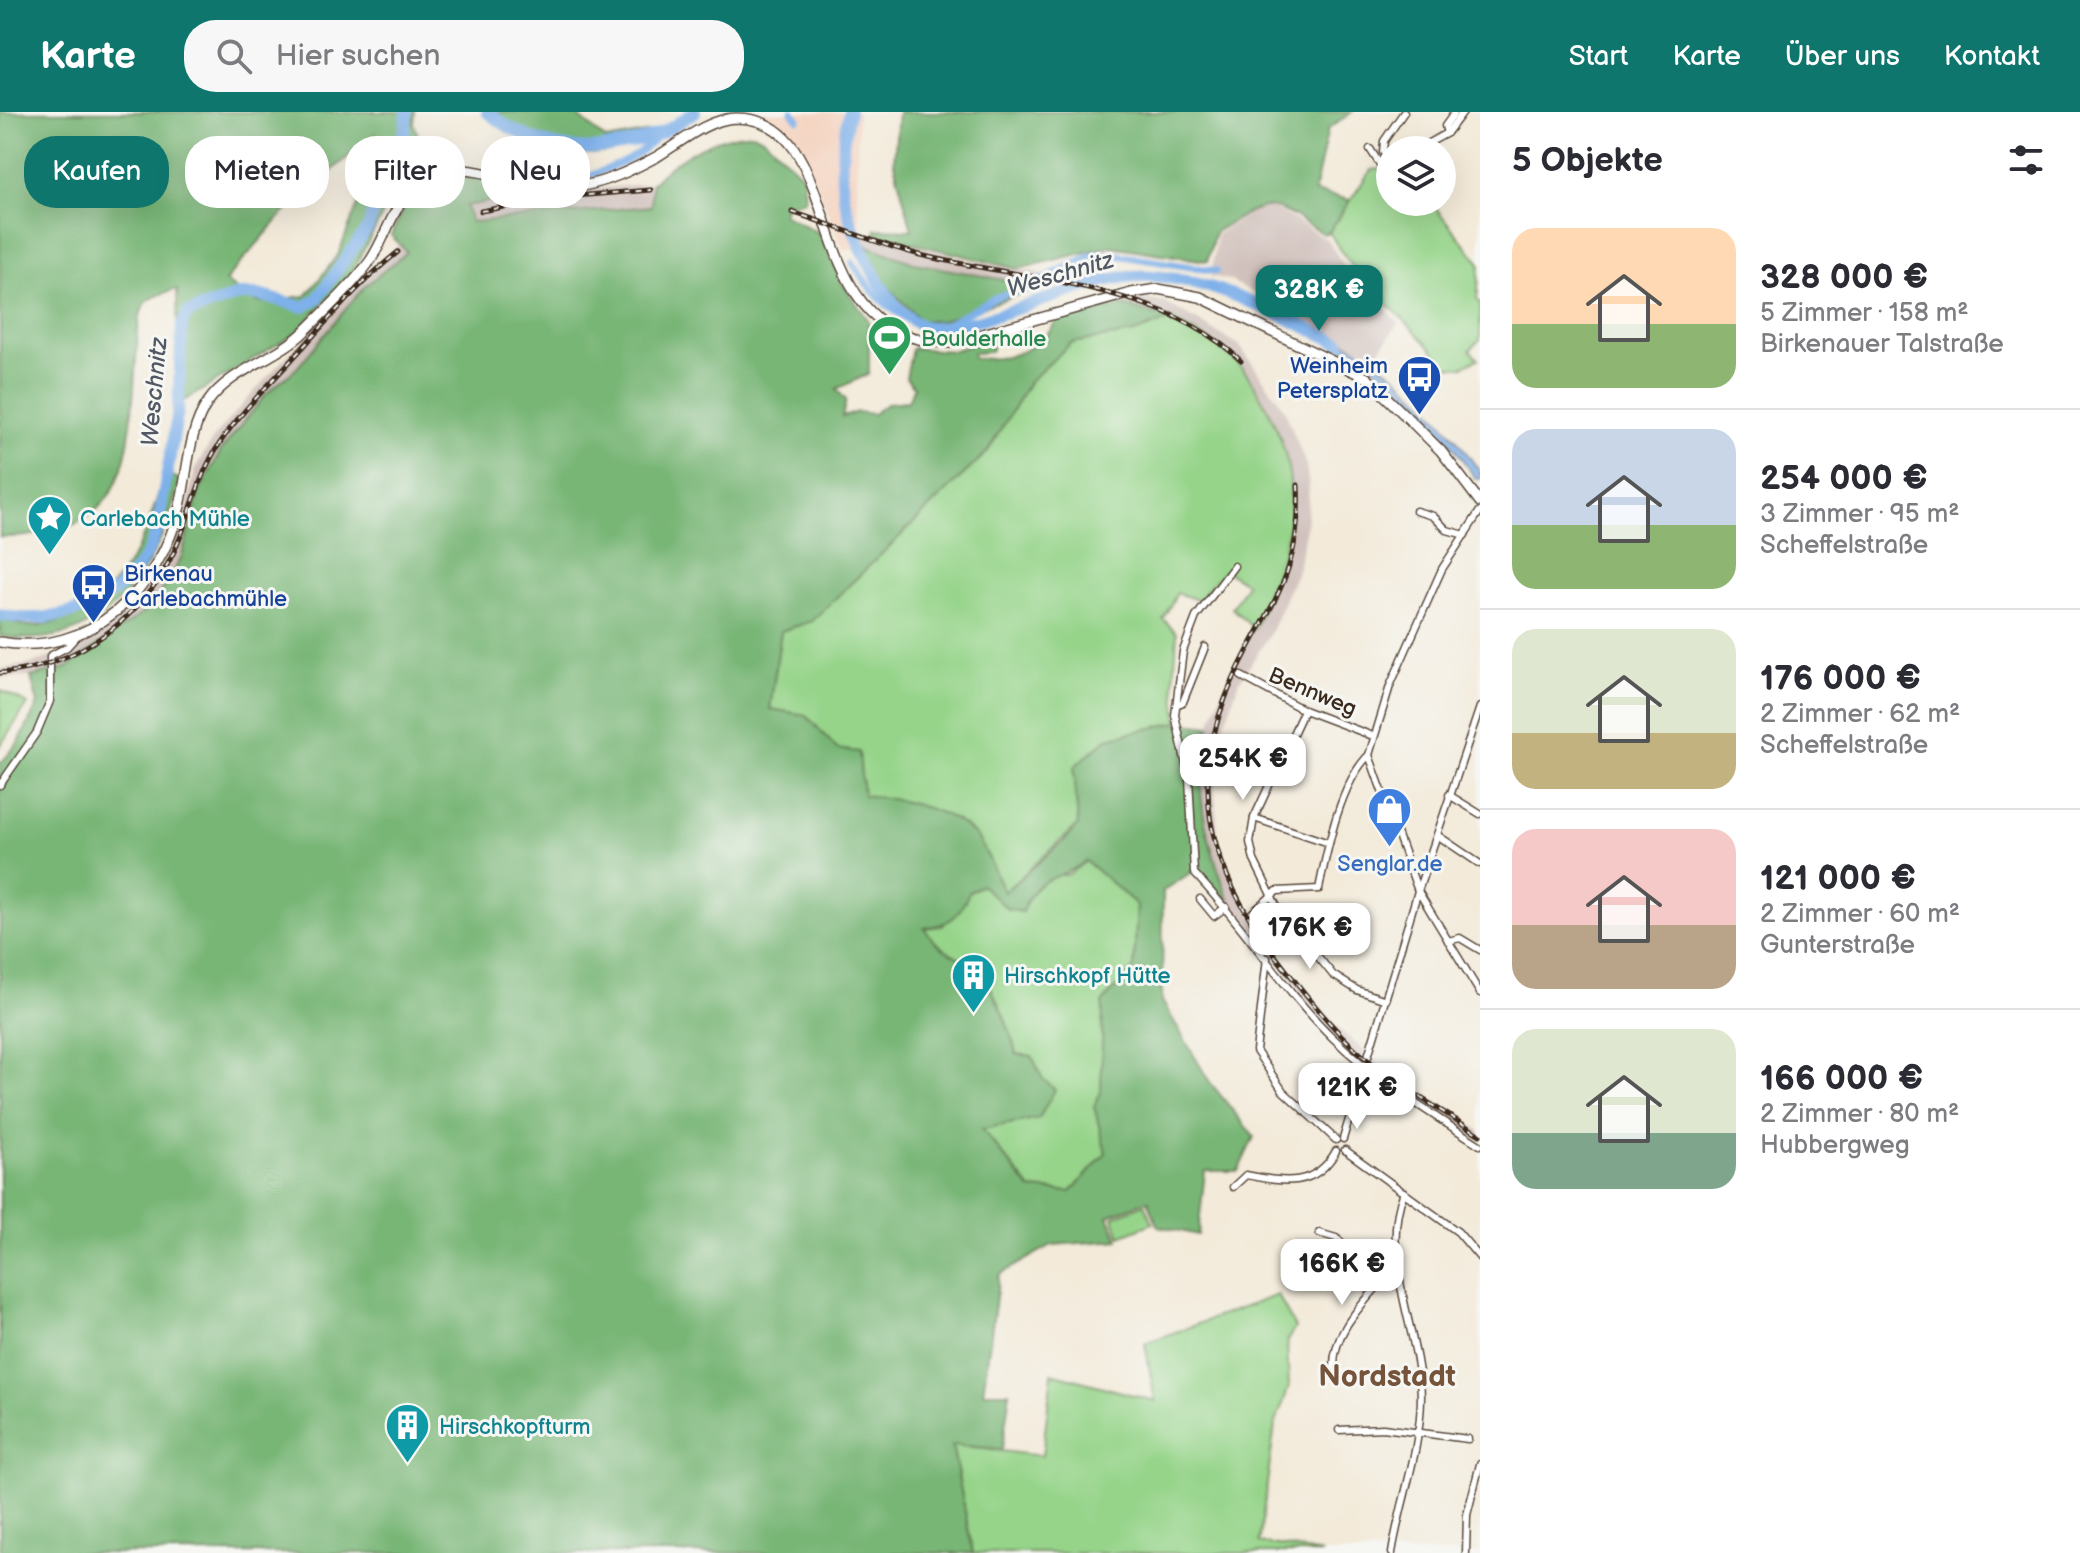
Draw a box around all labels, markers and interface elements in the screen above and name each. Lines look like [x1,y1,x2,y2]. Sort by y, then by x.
search box [184,20,744,92]
text: Karte [40,34,136,79]
icon: search [212,34,256,78]
text: Hier suchen [276,38,440,74]
text: Start [1569,40,1628,73]
text: Karte [1672,40,1741,73]
text: Über uns [1785,40,1900,73]
text: Kontakt [1944,40,2040,73]
chip: Kaufen [24,136,169,208]
chip: Mieten [185,136,329,208]
chip: Filter [345,136,465,208]
chip: Neu [481,136,590,208]
map controls [1376,136,1456,216]
button: layers [1376,136,1456,216]
icon: filters [2004,138,2048,182]
text: 5 Objekte [1512,140,1663,181]
water label: Weschnitz [1003,245,1117,304]
text: 328 000 € [1760,257,1928,298]
icon: home [1576,260,1672,356]
pin: 328K € [1254,265,1384,333]
text: 328K € [1274,275,1364,306]
text: 5 Zimmer · 158 m² [1760,298,1969,329]
sports icon: Boulderhalle [866,314,914,377]
place label: Boulderhalle [921,326,1046,353]
text: Birkenauer Talstraße [1760,329,2004,360]
water label: Weschnitz [135,336,174,448]
place label: Weinheim Petersplatz [1277,353,1388,405]
bus stop icon: Weinheim Petersplatz [1395,354,1443,417]
text: 254 000 € [1760,458,1928,499]
icon: home [1576,461,1672,557]
place icon: Carlebach Mühle [25,494,73,557]
text: 3 Zimmer · 95 m² [1760,499,1959,530]
place label: Carlebach Mühle [80,506,250,533]
text: Scheffelstraße [1760,530,1928,561]
place label: Birkenau Carlebachmühle [124,561,287,613]
bus stop icon: Birkenau Carlebachmühle [69,562,117,625]
text: 176 000 € [1760,658,1921,699]
icon: home [1576,661,1672,757]
street label: Bennweg [1264,662,1361,723]
text: 2 Zimmer · 62 m² [1760,699,1960,730]
text: Scheffelstraße [1760,730,1928,761]
pin: 254K € [1178,734,1308,802]
text: 254K € [1198,744,1288,775]
shop icon: Senglar.de [1366,786,1414,849]
place label: Senglar.de [1337,851,1443,878]
text: 121 000 € [1760,858,1916,899]
icon: home [1576,861,1672,957]
text: 2 Zimmer · 60 m² [1760,899,1960,930]
pin: 176K € [1245,903,1375,971]
text: 176K € [1267,913,1353,944]
text: Gunterstraße [1760,930,1915,961]
building icon: Hirschkopf Hütte [949,951,997,1014]
place label: Hirschkopf Hütte [1004,963,1171,990]
text: 166 000 € [1760,1058,1923,1099]
icon: home [1576,1061,1672,1157]
pin: 121K € [1292,1063,1422,1131]
text: 121K € [1316,1073,1398,1104]
text: 2 Zimmer · 80 m² [1760,1099,1959,1130]
text: Hubbergweg [1760,1130,1910,1161]
pin: 166K € [1277,1239,1407,1307]
text: 166K € [1299,1249,1385,1280]
district label: Nordstadt [1318,1359,1456,1395]
building icon: Hirschkopfturm [384,1402,432,1465]
place label: Hirschkopfturm [439,1414,590,1441]

